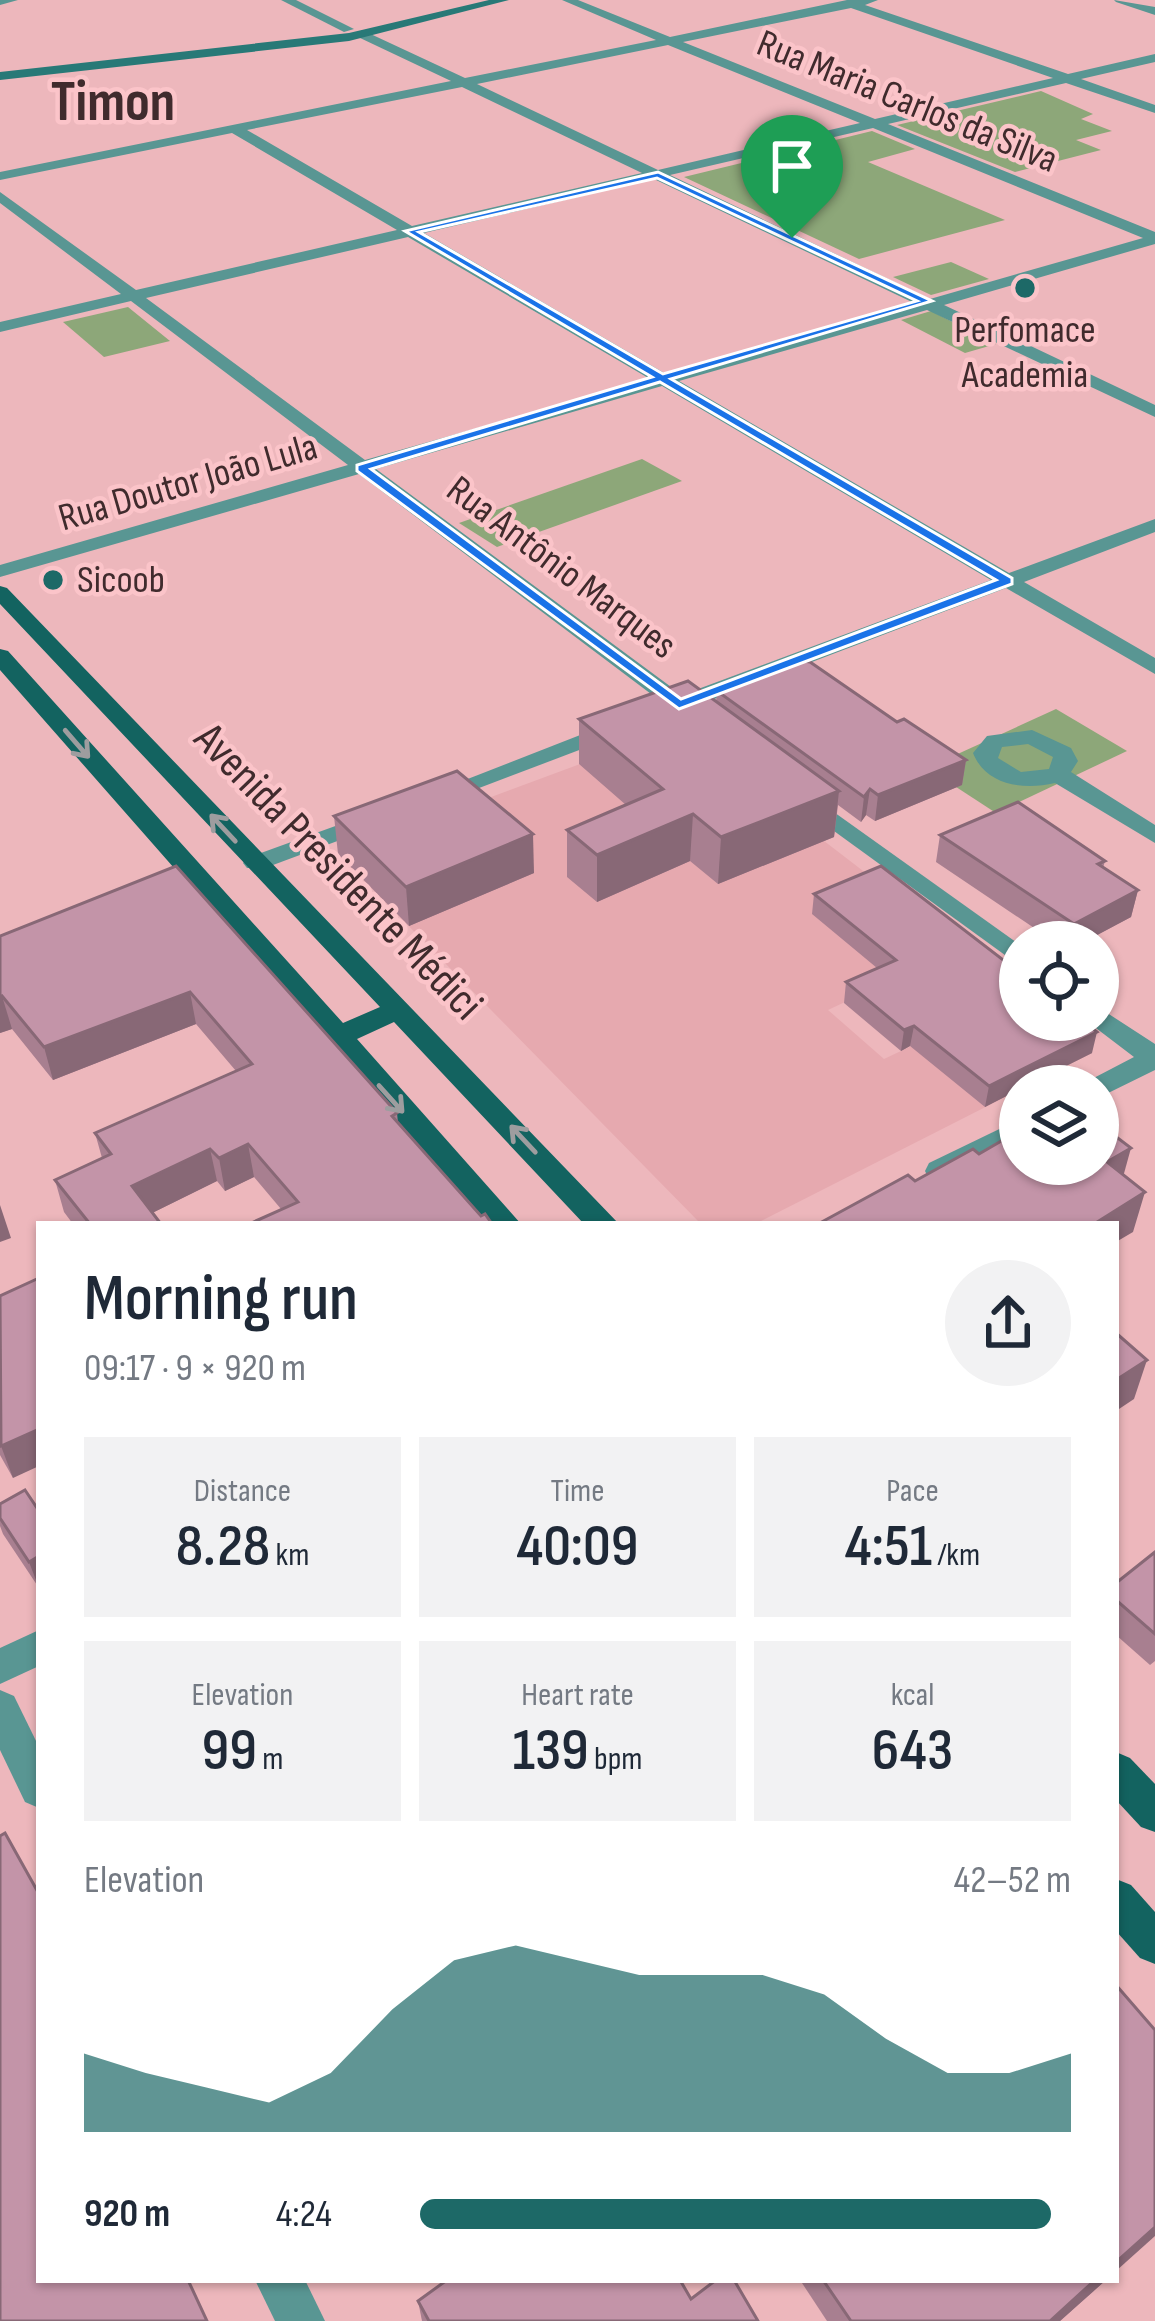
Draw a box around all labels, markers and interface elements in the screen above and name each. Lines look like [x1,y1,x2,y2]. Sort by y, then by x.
street label: Rua Maria Carlos da Silva [750,20,1064,184]
district label: Timon [51,69,175,137]
pin [741,115,843,238]
icon: arrive [759,133,825,199]
marker: Perfomace Academia [1012,275,1038,301]
place label: Perfomace Academia [954,307,1096,399]
street label: Rua Doutor João Lula [53,424,323,542]
street label: Rua Antônio Marques [437,466,685,670]
place label: Sicoob [77,557,165,604]
marker: Sicoob [40,567,66,593]
street label: Avenida Presidente Médici [181,711,494,1032]
one-way arrow [63,728,90,758]
one-way arrow [209,814,237,843]
map controls [999,921,1119,1185]
button: locate [999,921,1119,1041]
button: layers [999,1065,1119,1185]
one-way arrow [377,1083,404,1113]
one-way arrow [509,1124,537,1154]
text: Morning run [84,1260,358,1339]
button: share [945,1260,1071,1386]
text: 09:17 · 9 × 920 m [84,1345,306,1392]
text: Distance [194,1471,291,1511]
text: Time [551,1471,605,1511]
text: Pace [886,1471,939,1511]
text: 8.28 [176,1511,270,1583]
text: 40:09 [517,1511,638,1583]
text: 4:51 [845,1511,932,1583]
text: km [270,1535,309,1575]
text: /km [932,1535,980,1575]
text: Elevation [192,1675,293,1715]
text: Heart rate [521,1675,634,1715]
text: kcal [891,1675,934,1715]
text: 99 [202,1715,257,1787]
text: 139 [512,1715,589,1787]
text: 643 [872,1715,953,1787]
text: m [257,1739,283,1779]
text: bpm [589,1739,643,1779]
text: Elevation [84,1857,204,1904]
text: 42–52 m [954,1857,1071,1904]
text: 920 m [84,2191,170,2238]
text: 4:24 [276,2191,332,2238]

